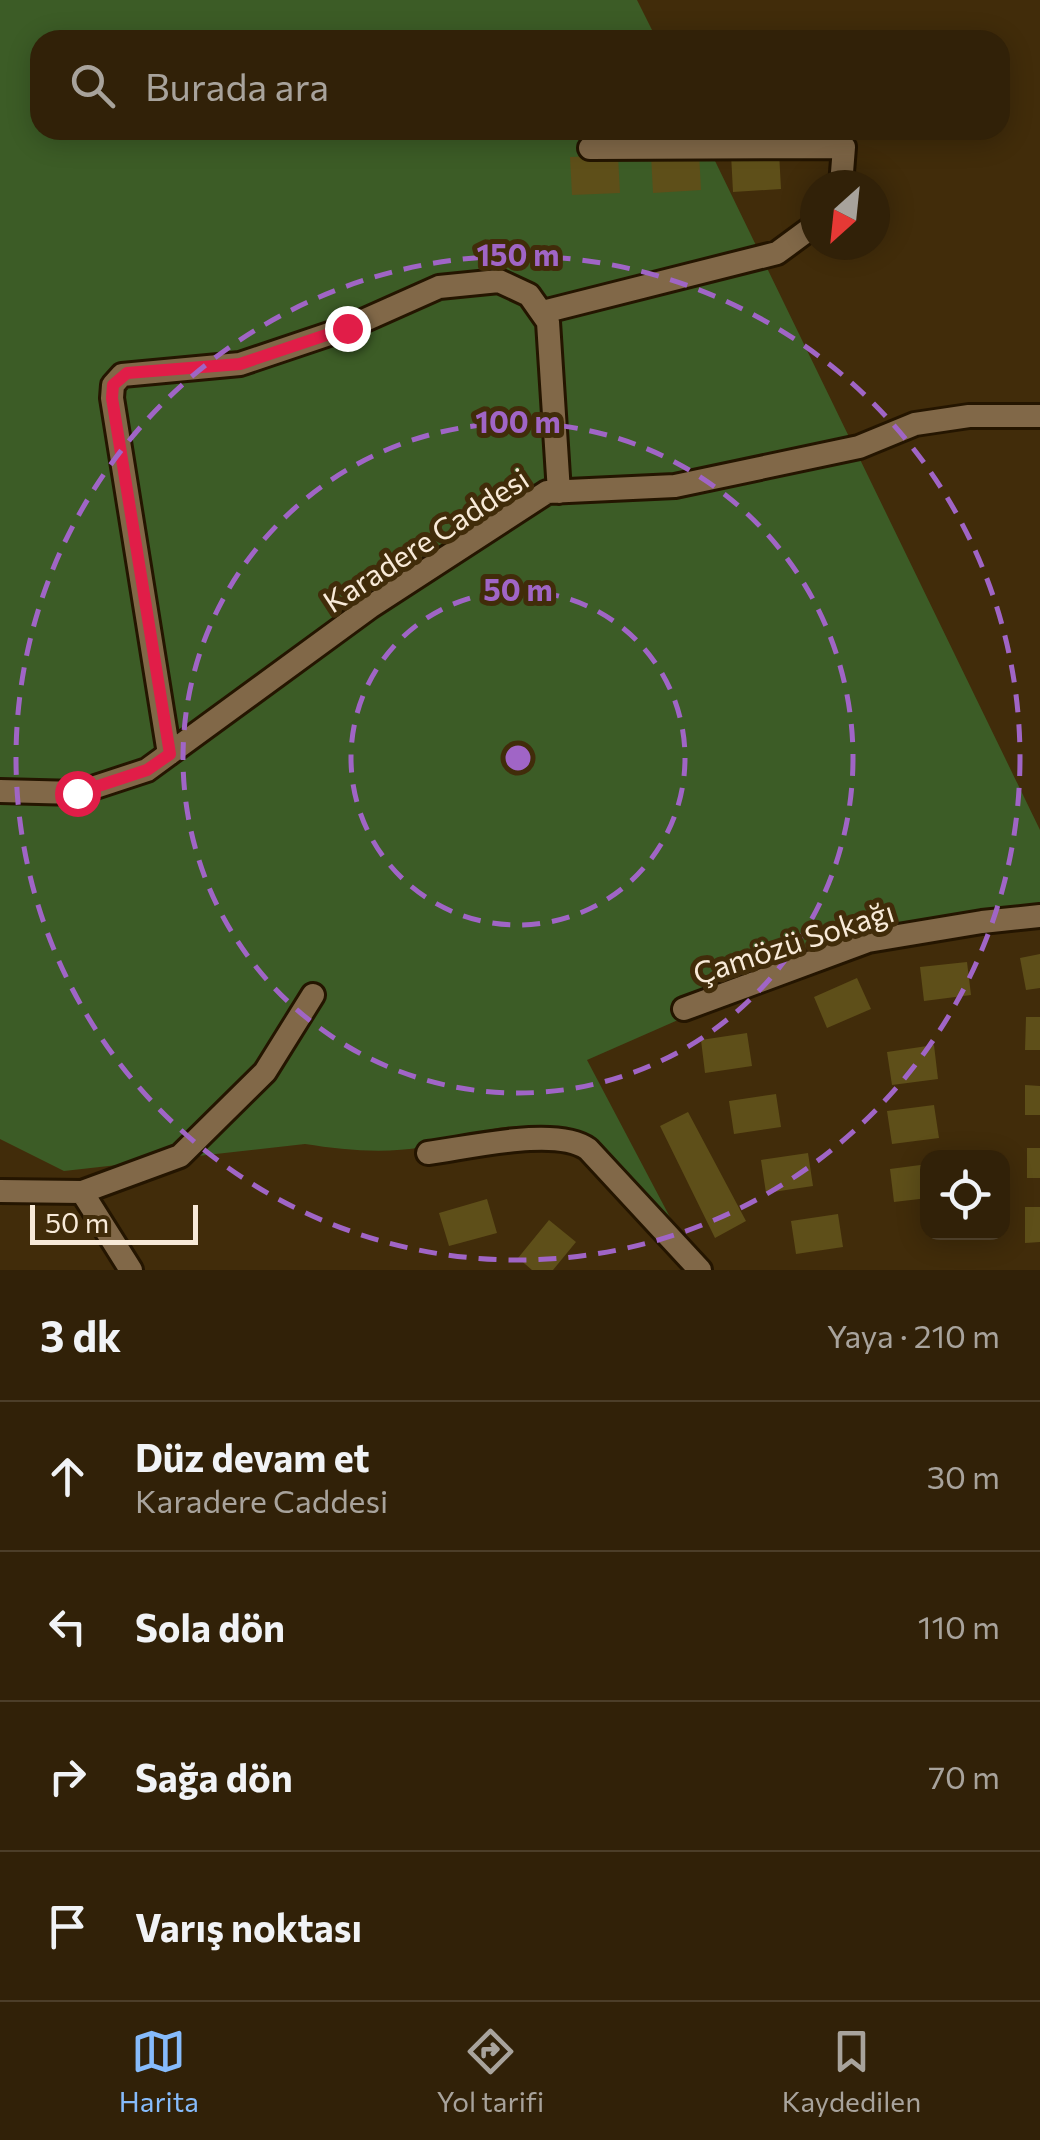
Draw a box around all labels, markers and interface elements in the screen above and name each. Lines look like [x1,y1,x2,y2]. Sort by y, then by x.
search box [30,30,1010,140]
icon: search [65,58,120,113]
text: Burada ara [145,62,329,109]
north arrow [800,170,890,260]
text: 150 m [477,235,559,272]
route end [325,306,371,352]
text: 100 m [475,402,561,439]
street label: Karadere Caddesi [315,459,535,619]
text: 50 m [483,570,553,607]
centre of rings [500,740,536,776]
route start [55,771,101,817]
street label: Çamözü Sokağı [688,891,898,991]
map controls [920,1150,1010,1240]
button: locate [920,1150,1010,1240]
scale bar [30,1200,198,1244]
text: 50 m [45,1205,109,1239]
text: 3 dk [40,1309,121,1361]
text: Yaya · 210 m [827,1315,1000,1355]
text: Düz devam et [135,1433,370,1480]
icon: ahead [40,1449,95,1504]
text: 30 m [927,1456,1000,1496]
text: Karadere Caddesi [135,1480,388,1520]
icon: left [40,1599,95,1654]
text: Sola dön [135,1603,285,1650]
text: 110 m [918,1606,1000,1646]
icon: right [40,1749,95,1804]
text: Sağa dön [135,1753,293,1800]
text: 70 m [928,1756,1000,1796]
icon: arrive [40,1899,95,1954]
text: Varış noktası [135,1903,362,1950]
tab: Harita [119,2024,199,2118]
tab: Yol tarifi [437,2024,544,2118]
tab: Kaydedilen [782,2024,921,2118]

